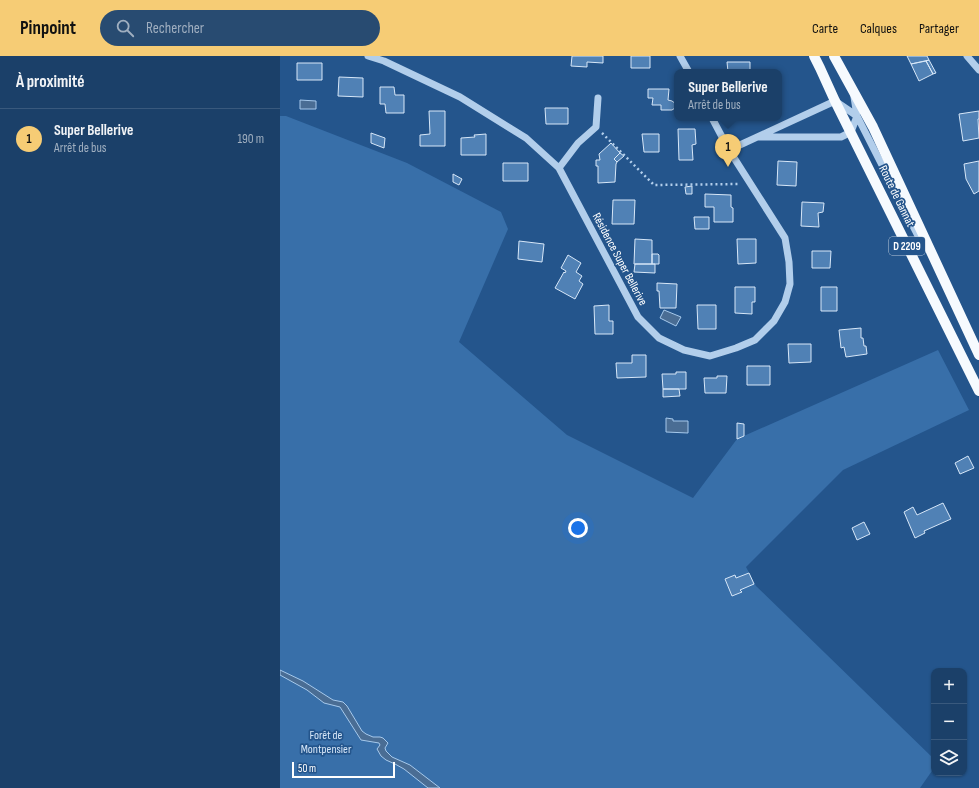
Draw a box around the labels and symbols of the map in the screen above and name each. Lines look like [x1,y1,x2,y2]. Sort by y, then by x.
pin: 1 [715,134,741,167]
street label: Route de Gannat [875,163,918,230]
street label: Résidence Super Bellerive [589,210,650,308]
road number: D 2209 [889,237,925,255]
your location [568,518,588,538]
park label: Forêt de Montpensier [301,728,352,757]
scale bar [292,760,395,779]

